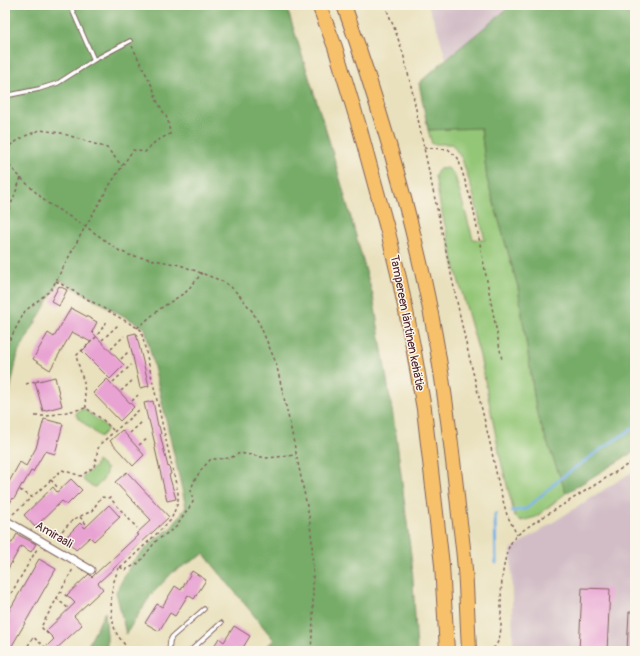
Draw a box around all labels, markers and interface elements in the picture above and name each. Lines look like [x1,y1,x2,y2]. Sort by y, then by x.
street label: Tampereen läntinen kehätie [386,254,428,392]
street label: Amiraali [33,518,75,552]

